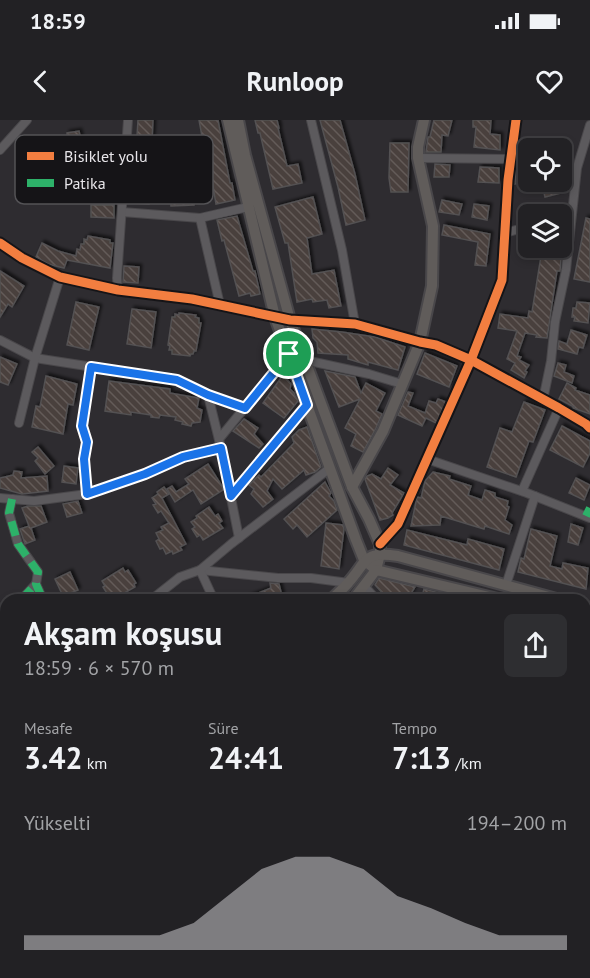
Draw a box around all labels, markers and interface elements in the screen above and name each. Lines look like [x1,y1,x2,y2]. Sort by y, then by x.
text: 18:59 [30,7,86,35]
text: Runloop [246,64,344,98]
icon: back [24,65,57,98]
icon: heart [533,65,566,98]
legend [15,135,213,204]
map controls [518,138,572,258]
button: locate [518,138,572,192]
text: Bisiklet yolu [64,146,148,166]
text: Patika [64,173,106,193]
button: layers [518,204,572,258]
pin [263,328,314,379]
icon: arrive [272,337,305,370]
text: Akşam koşusu [24,611,222,654]
button: share [504,614,567,677]
text: 18:59 · 6 × 570 m [24,655,174,681]
text: Mesafe [24,718,73,738]
text: Süre [208,718,239,738]
text: Tempo [392,718,437,738]
text: 3.42 [24,738,82,777]
text: 24:41 [208,738,284,777]
text: 7:13 [392,738,451,777]
text: km [82,753,107,773]
text: /km [451,753,482,773]
text: Yükselti [24,810,91,836]
text: 194–200 m [467,810,567,836]

